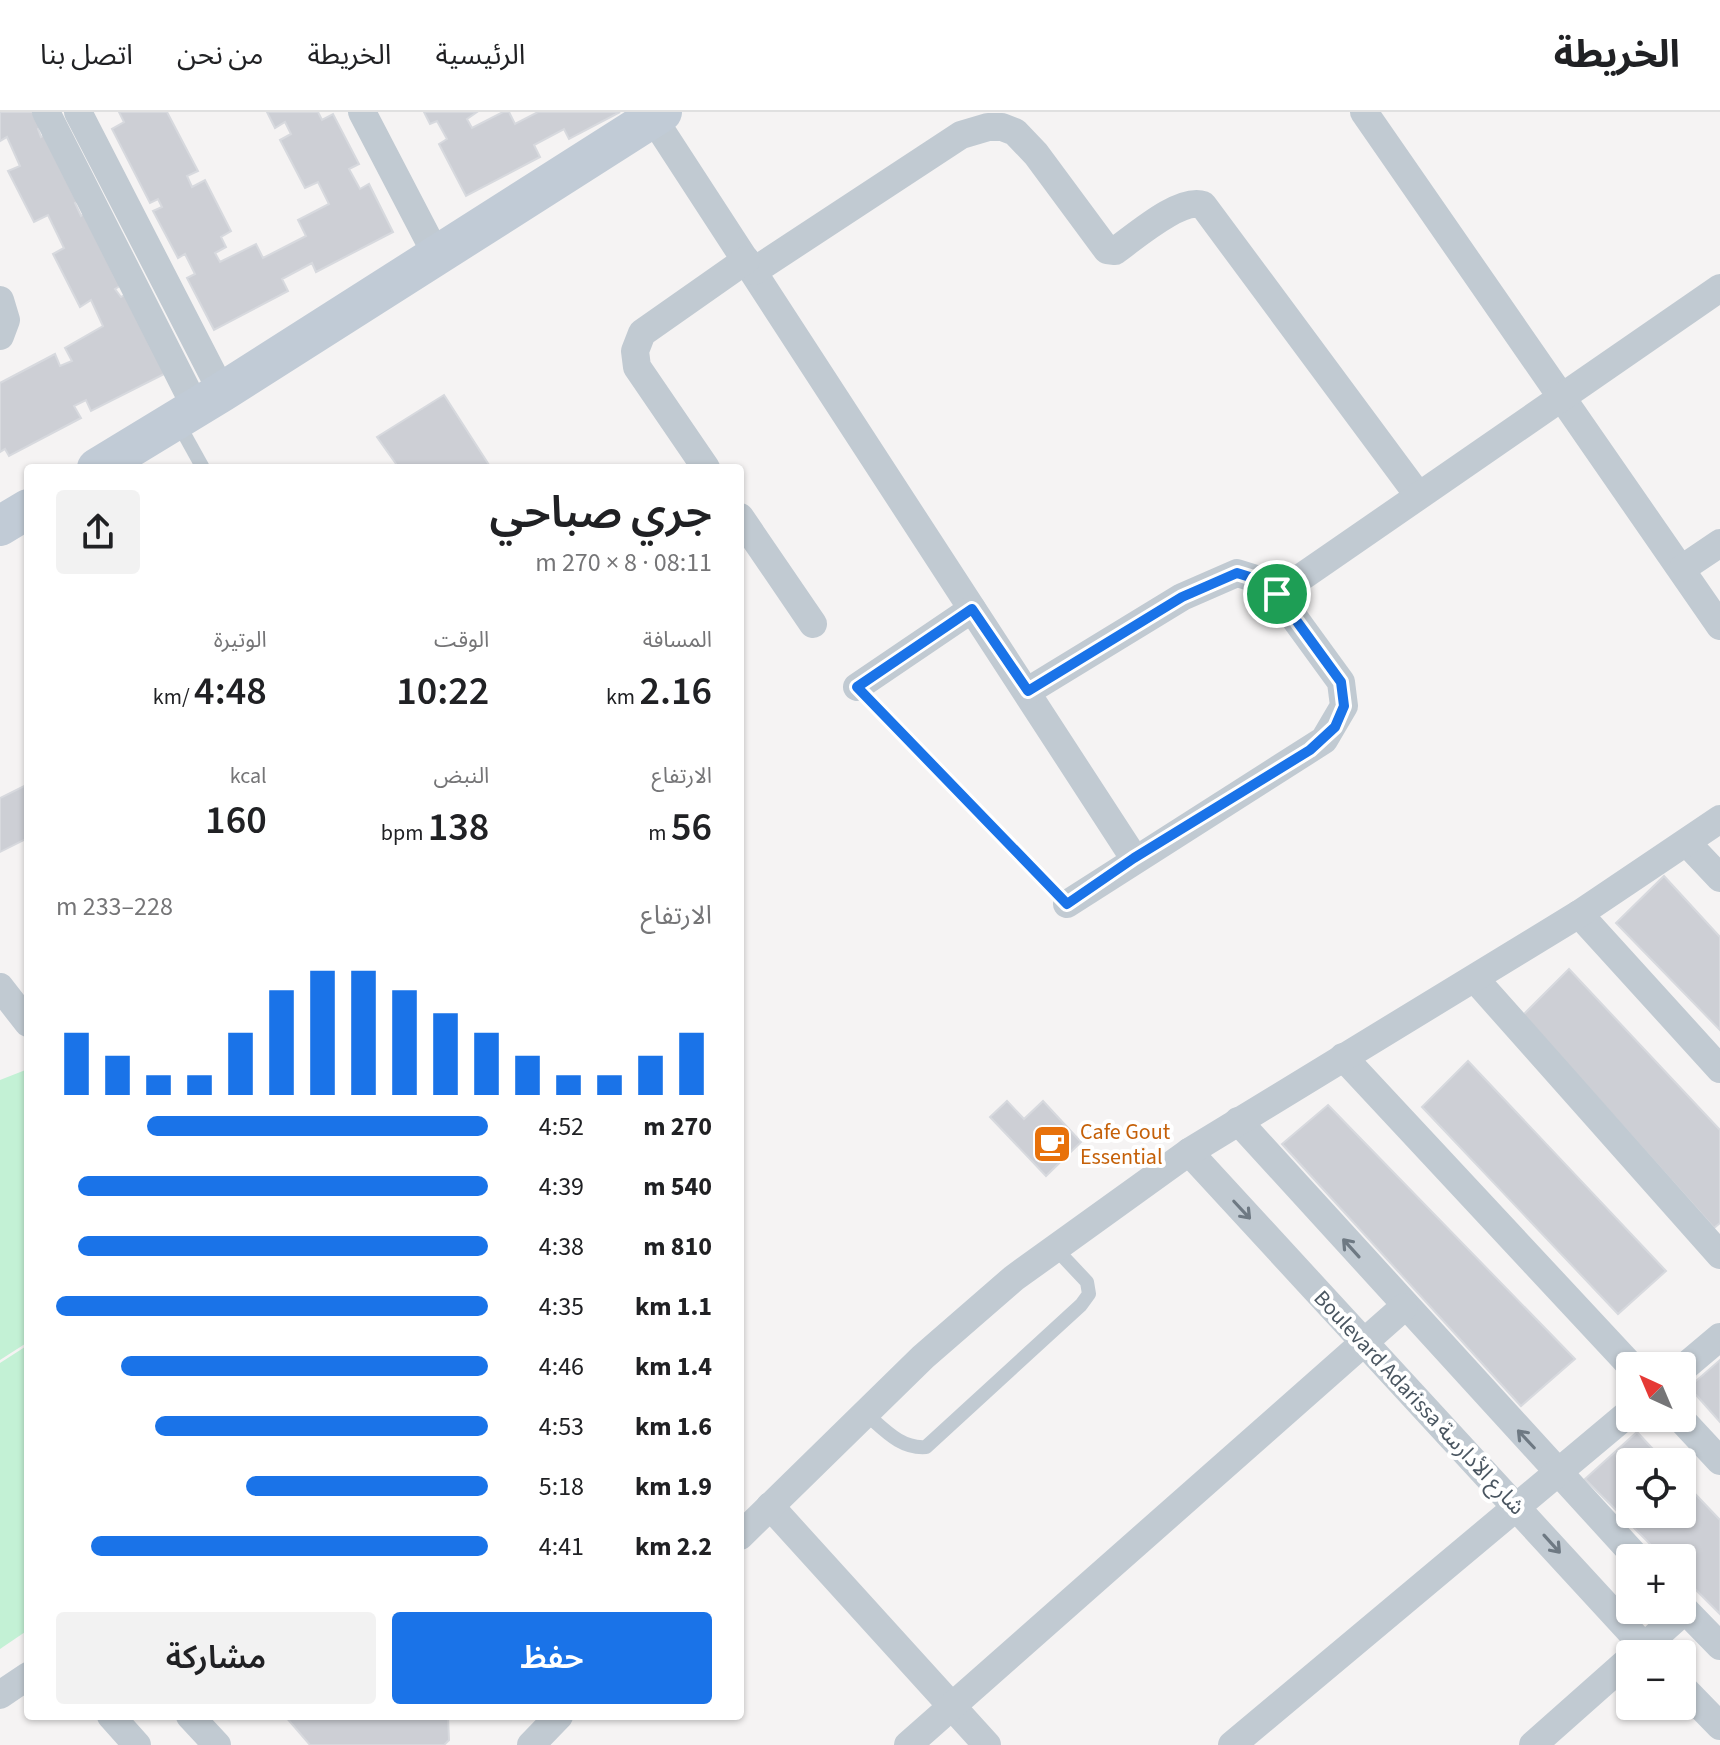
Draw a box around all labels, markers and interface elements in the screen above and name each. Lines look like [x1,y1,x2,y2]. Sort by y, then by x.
text: الخريطة [1554,28,1680,82]
text: اتصل بنا [40,35,133,75]
text: من نحن [177,35,264,75]
text: الخريطة [308,35,391,75]
text: الرئيسية [435,35,525,75]
text: جري صباحي [490,482,712,545]
button: share [56,490,140,574]
text: 08:11 · 8 × 270 m [535,544,712,581]
pin [1243,560,1311,628]
icon: arrive [1255,572,1299,616]
text: الوتيرة [214,624,267,656]
text: الوقت [434,624,489,656]
text: المسافة [643,624,712,656]
text: 4:48 [194,663,267,720]
text: 10:22 [396,663,489,720]
text: 2.16 [639,663,712,720]
text: /km [153,681,194,713]
text: km [606,681,639,713]
text: kcal [230,760,267,792]
text: النبض [434,760,489,792]
text: الارتفاع [652,760,712,792]
text: 160 [205,792,267,849]
text: 138 [428,799,489,856]
text: 56 [671,799,712,856]
text: bpm [381,817,428,849]
text: m [648,817,671,849]
text: 228–233 m [56,888,173,925]
text: الارتفاع [641,897,712,934]
text: 4:52 [539,1108,584,1145]
text: 270 m [643,1108,712,1145]
place label: Cafe Gout Essential [1080,1116,1171,1173]
cafe icon: Cafe Gout Essential [1031,1123,1073,1165]
text: 4:39 [539,1168,584,1205]
text: 540 m [643,1168,712,1205]
one-way arrow [1232,1199,1250,1219]
text: 4:38 [539,1228,584,1265]
text: 810 m [643,1228,712,1265]
one-way arrow [1342,1238,1360,1258]
street label: Boulevard Adarissa شارع الأدارسة [1306,1283,1532,1522]
text: 4:35 [539,1288,584,1325]
text: 1.1 km [635,1288,712,1325]
text: 4:46 [539,1348,584,1385]
text: 1.4 km [635,1348,712,1385]
north arrow [1616,1352,1696,1432]
map controls [1616,1352,1696,1720]
text: 4:53 [539,1408,584,1445]
text: 1.6 km [635,1408,712,1445]
one-way arrow [1518,1430,1536,1450]
button: locate [1616,1448,1696,1528]
text: 5:18 [539,1468,584,1505]
text: 1.9 km [635,1468,712,1505]
text: 4:41 [539,1528,584,1565]
text: 2.2 km [635,1528,712,1565]
one-way arrow [1542,1533,1560,1553]
button: + [1616,1544,1696,1624]
button: مشاركة [56,1612,376,1704]
button: حفظ [392,1612,712,1704]
button: − [1616,1640,1696,1720]

